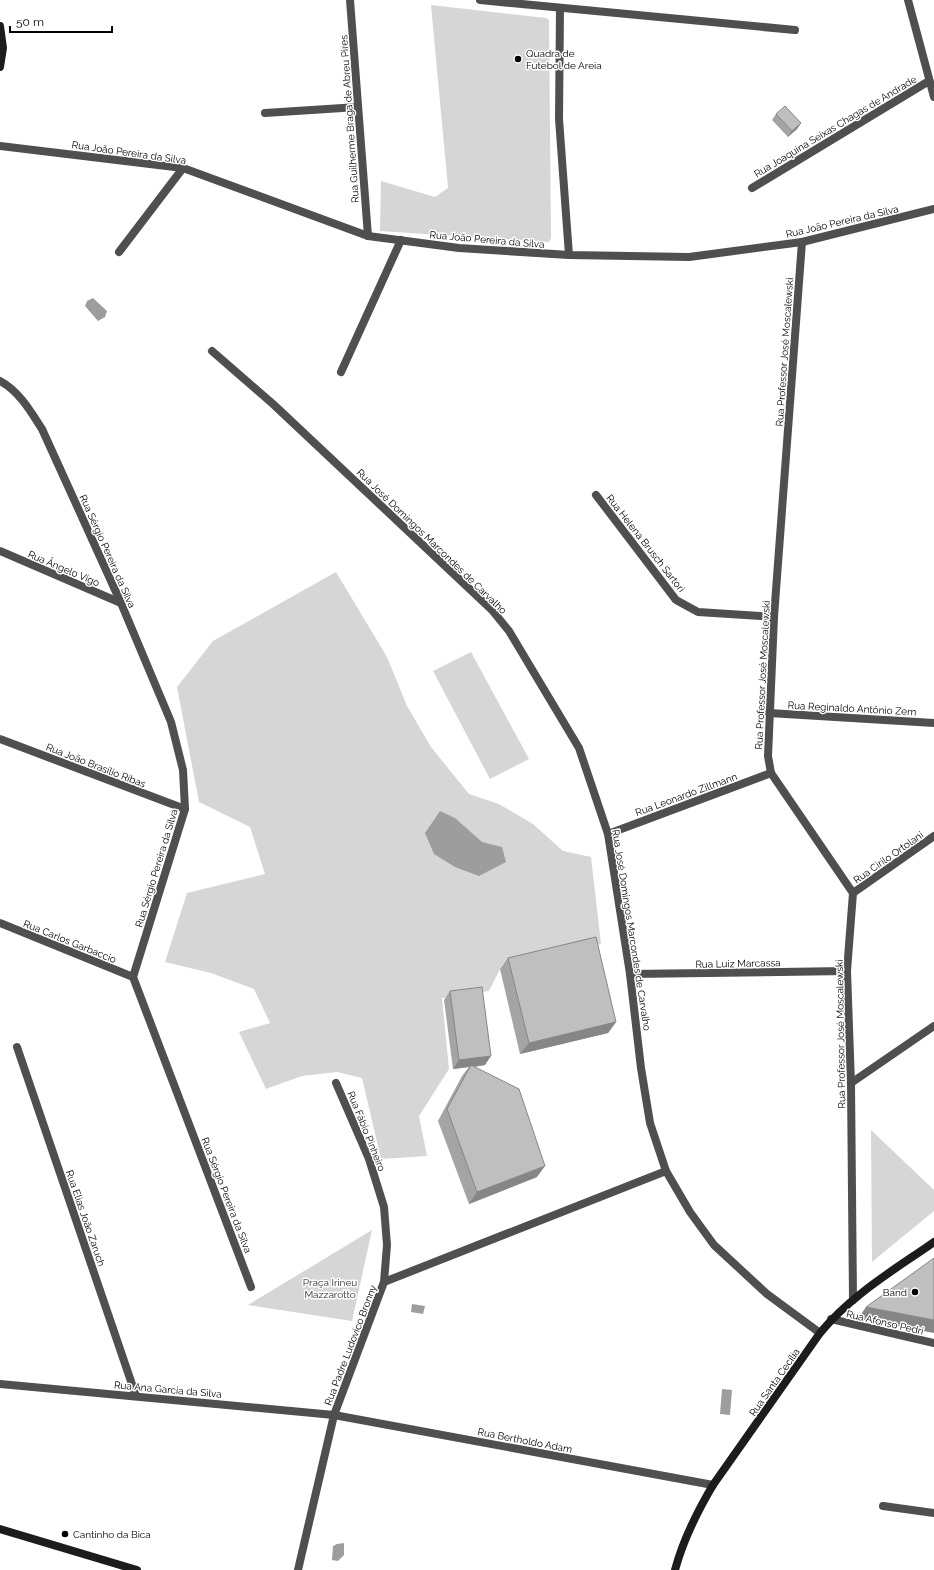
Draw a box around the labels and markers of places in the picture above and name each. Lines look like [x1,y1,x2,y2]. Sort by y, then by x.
place label: Quadra de Futebol de Areia [526,48,602,71]
marker: Quadra de Futebol de Areia [513,54,523,64]
place label: Band [883,1287,907,1298]
marker: Band [910,1287,920,1297]
marker: Cantinho da Bica [60,1529,70,1539]
place label: Cantinho da Bica [73,1529,151,1540]

